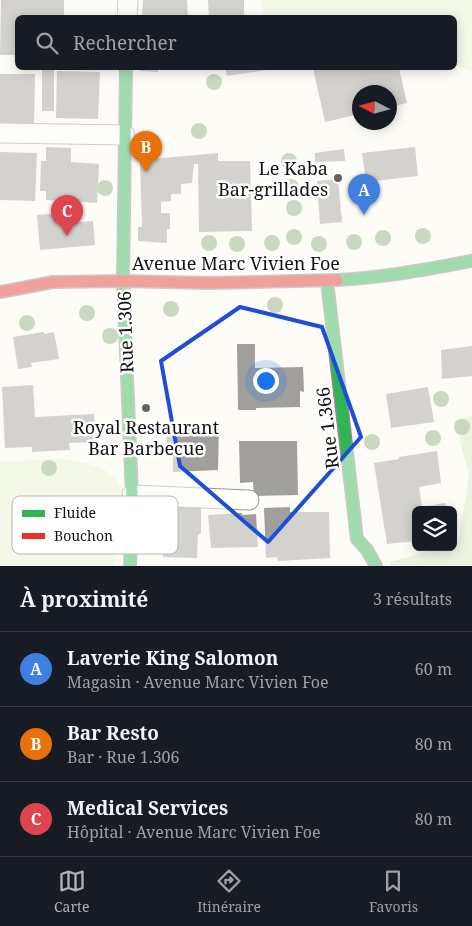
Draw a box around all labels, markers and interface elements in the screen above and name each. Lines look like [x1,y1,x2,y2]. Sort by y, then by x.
search box [15,15,457,70]
icon: search [33,29,61,57]
text: Rechercher [73,30,177,56]
north arrow [352,85,397,130]
pin: B [130,131,162,172]
place label: Le Kaba Bar-grillades [218,156,328,201]
marker: Le Kaba Bar-grillades [332,172,344,184]
pin: A [348,174,380,215]
pin: C [51,195,83,236]
street label: Avenue Marc Vivien Foe [132,251,340,275]
street label: Rue 1.306 [112,290,138,374]
your location [253,368,279,394]
street label: Rue 1.366 [310,386,344,470]
marker: Royal Restaurant Bar Barbecue [140,402,152,414]
place label: Royal Restaurant Bar Barbecue [73,415,219,460]
legend [12,496,178,554]
text: Fluide [54,503,96,522]
map controls [412,506,457,551]
button: layers [412,506,457,551]
text: Bouchon [54,526,113,545]
text: À proximité [20,585,148,613]
text: 3 résultats [373,588,452,610]
text: Laverie King Salomon [67,645,278,671]
text: A [30,658,42,680]
text: 60 m [415,658,452,680]
text: Magasin · Avenue Marc Vivien Foe [67,671,328,693]
text: Bar Resto [67,720,159,746]
text: B [31,733,41,755]
text: 80 m [415,733,452,755]
text: Bar · Rue 1.306 [67,746,179,768]
text: Medical Services [67,795,228,821]
text: C [31,808,41,830]
text: 80 m [415,808,452,830]
text: Hôpital · Avenue Marc Vivien Foe [67,821,321,843]
tab: Carte [54,867,89,916]
tab: Itinéraire [197,867,261,916]
tab: Favoris [369,867,418,916]

